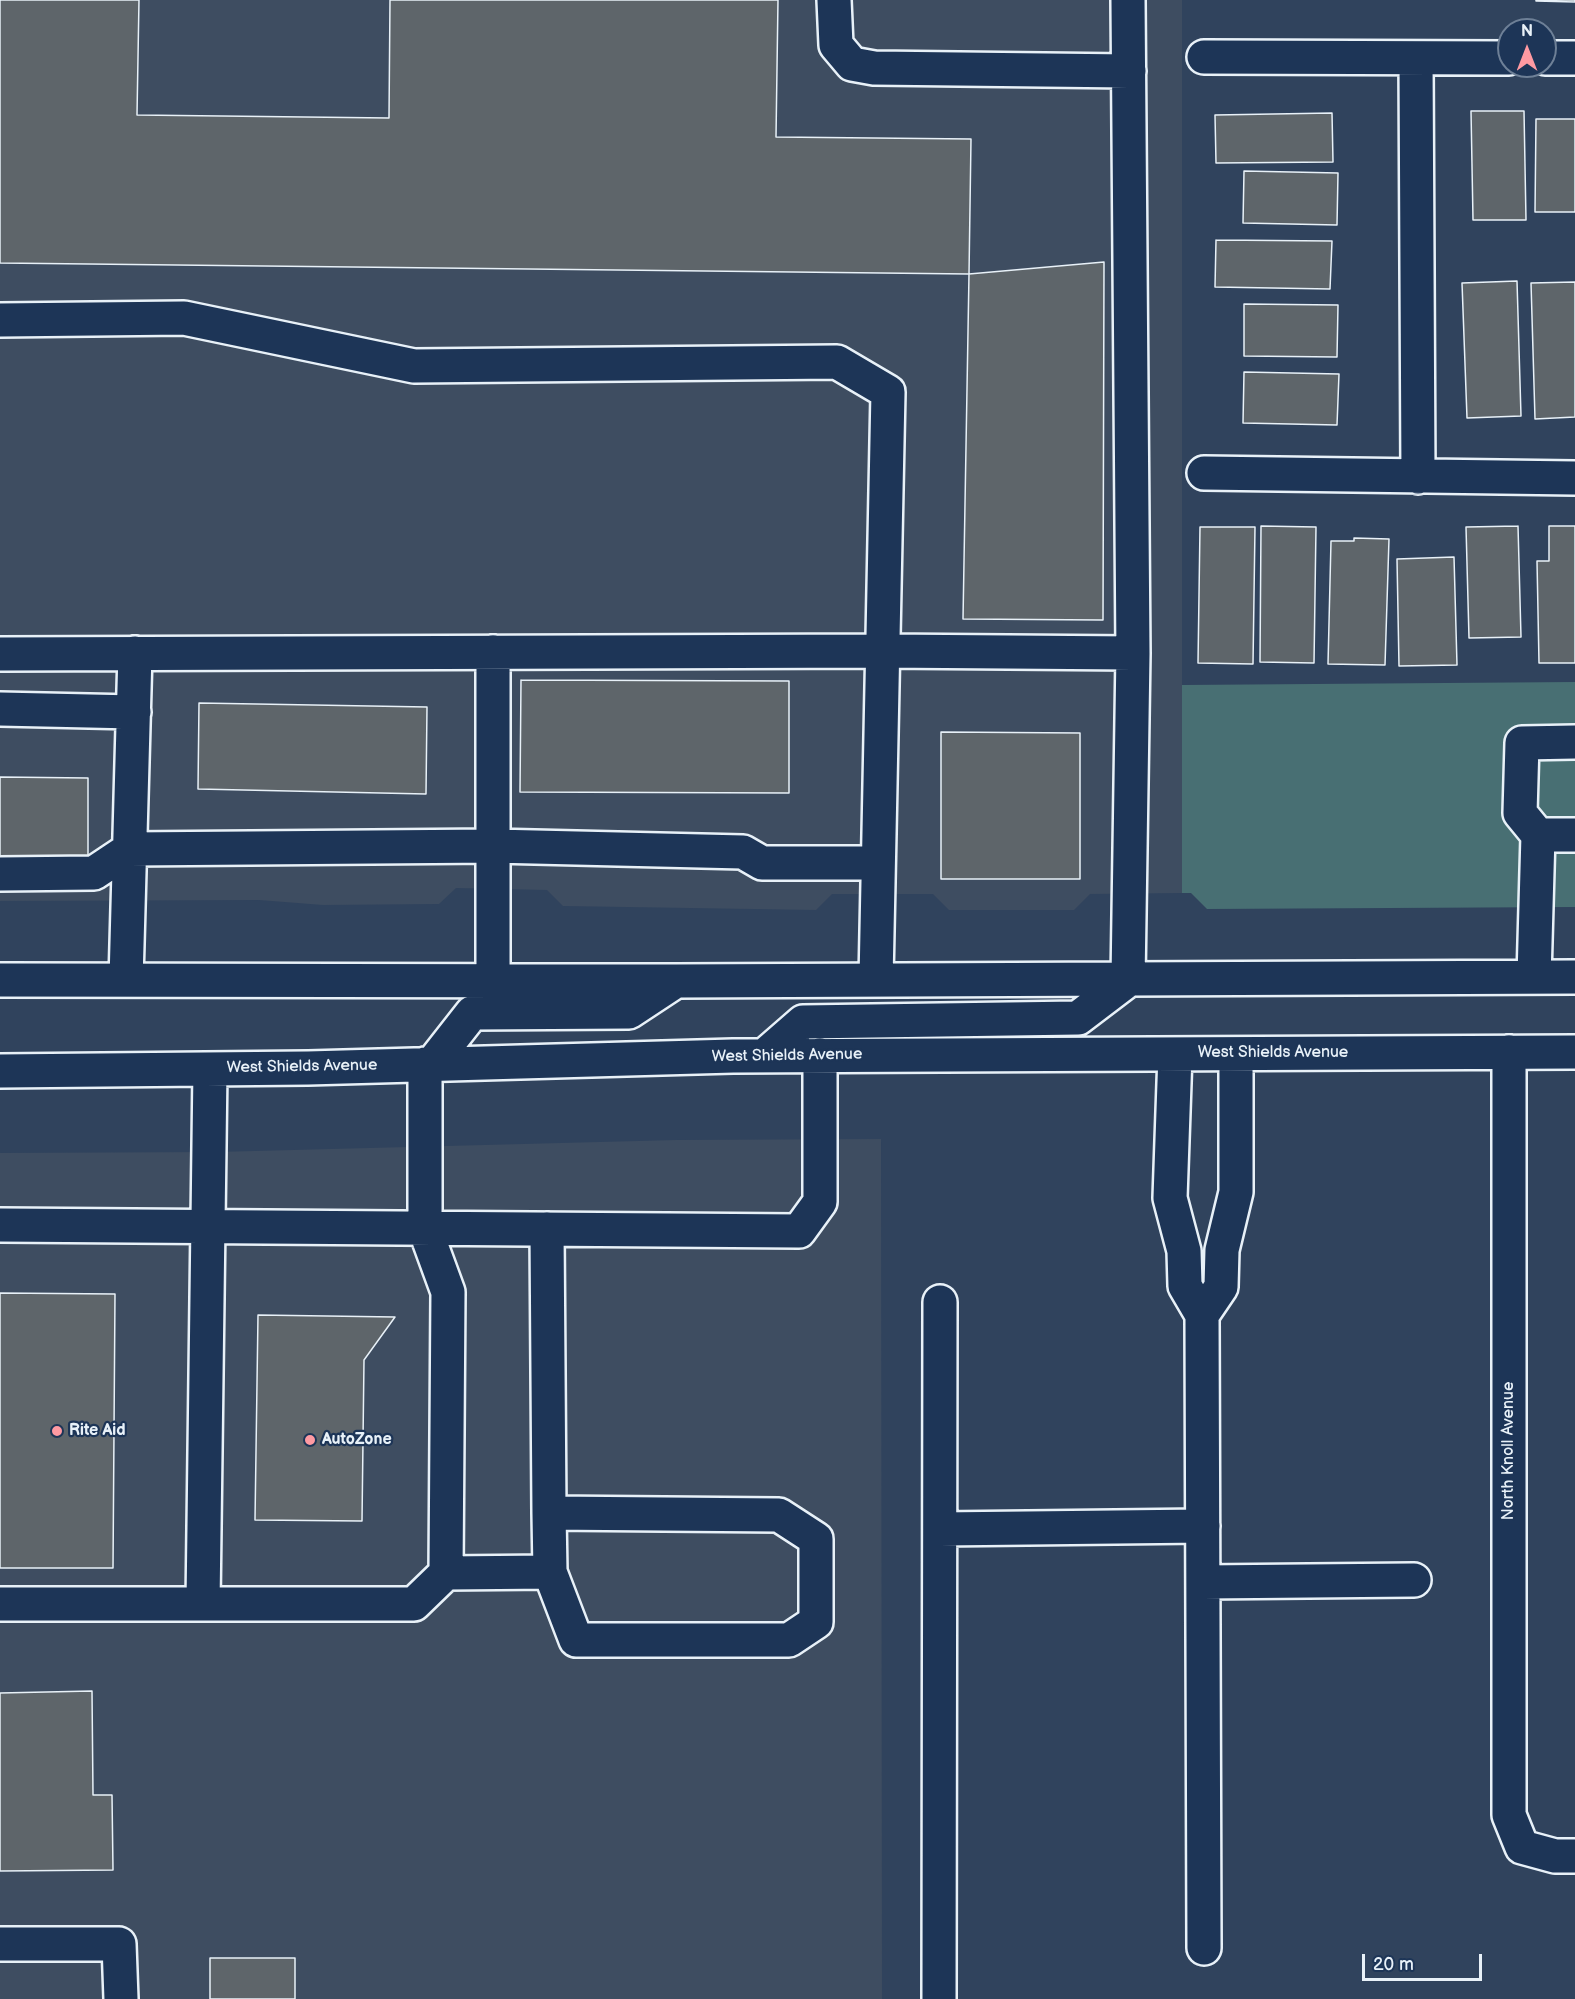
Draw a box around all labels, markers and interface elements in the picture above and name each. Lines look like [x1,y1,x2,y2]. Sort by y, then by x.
north arrow [1497,18,1557,78]
text: N [1521,22,1533,41]
street label: West Shields Avenue [1198,1043,1348,1063]
street label: West Shields Avenue [712,1045,862,1067]
street label: West Shields Avenue [227,1056,377,1078]
street label: North Knoll Avenue [1499,1382,1519,1520]
place label: Rite Aid [69,1421,126,1441]
marker: Rite Aid [50,1424,64,1438]
place label: AutoZone [322,1430,392,1450]
marker: AutoZone [303,1433,317,1447]
scale bar [1365,1942,1485,1980]
text: 20 m [1373,1954,1414,1975]

